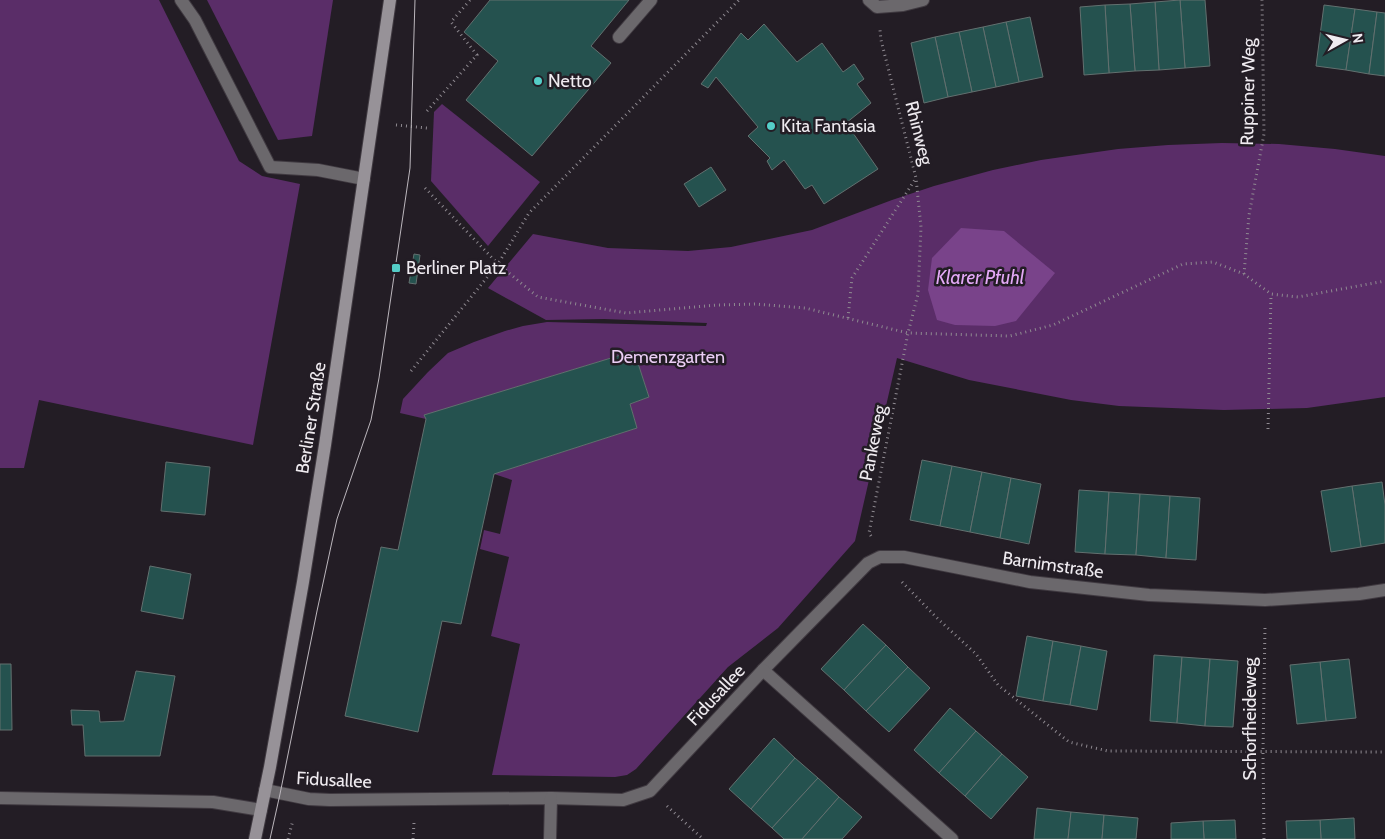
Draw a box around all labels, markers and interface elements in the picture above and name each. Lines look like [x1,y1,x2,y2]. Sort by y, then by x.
north arrow [1320,15,1370,65]
text: N [1348,32,1367,44]
street label: Ruppiner Weg [1236,37,1260,146]
place label: Netto [548,70,592,92]
marker: Netto [532,75,544,87]
street label: Rhinweg [900,99,938,168]
place label: Kita Fantasia [781,115,876,137]
marker: Kita Fantasia [765,120,777,132]
place label: Berliner Platz [406,257,507,279]
marker: Berliner Platz [390,262,402,274]
water label: Klarer Pfuhl [936,266,1025,289]
park label: Demenzgarten [611,346,725,368]
street label: Berliner Straße [291,361,331,475]
street label: Pankeweg [855,402,891,483]
street label: Barnimstraße [1001,547,1105,583]
street label: Schorfheideweg [1239,656,1261,781]
street label: Fidusallee [682,660,750,730]
street label: Fidusallee [296,767,372,793]

